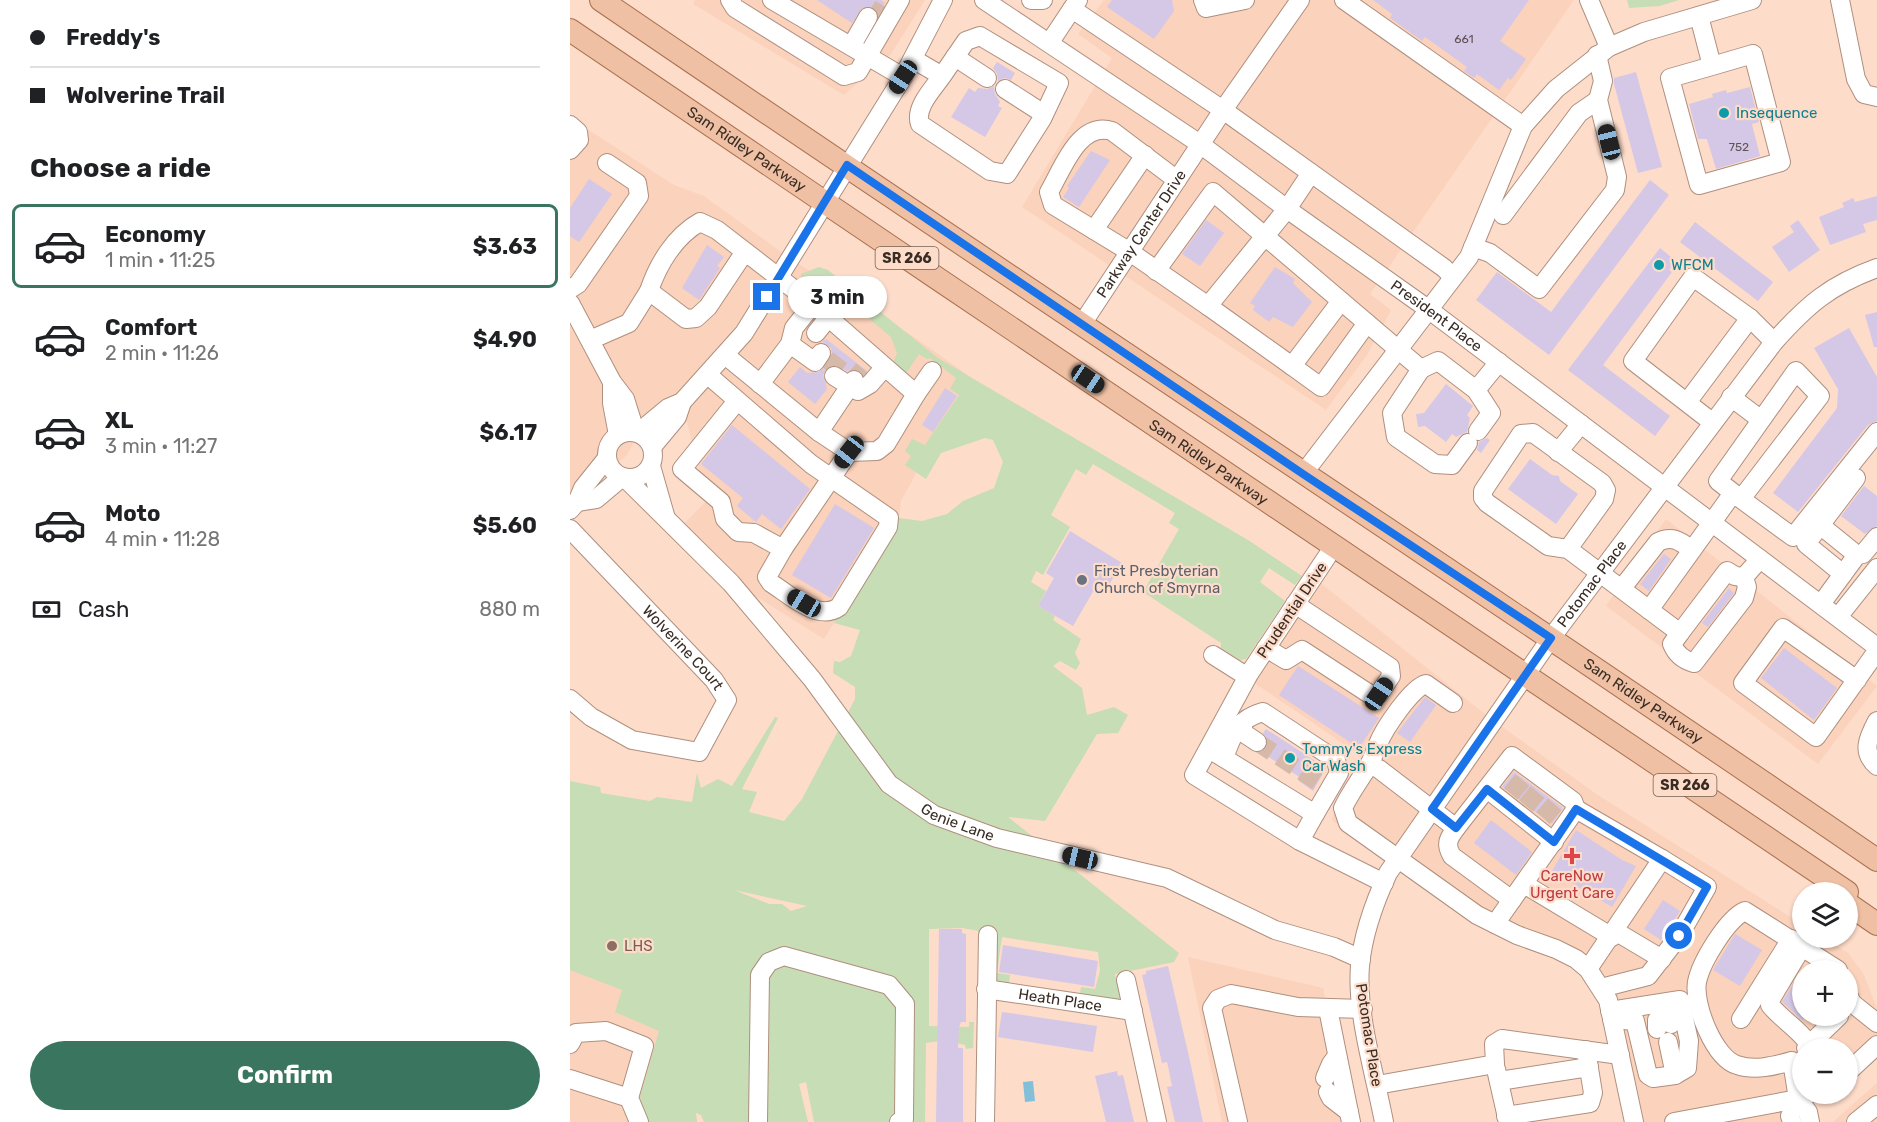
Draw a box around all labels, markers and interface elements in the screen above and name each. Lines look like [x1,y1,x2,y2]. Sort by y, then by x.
text: Freddy's [66,24,160,51]
house number: 661 [1454,32,1474,46]
car [886,57,920,97]
text: Wolverine Trail [66,82,225,109]
street label: Sam Ridley Parkway [684,103,809,196]
place label: Insequence [1736,104,1817,122]
marker: Insequence [1717,106,1731,120]
car [1596,122,1622,162]
house number: 752 [1729,140,1749,154]
text: Choose a ride [30,152,211,184]
street label: Parkway Center Drive [1093,166,1190,301]
icon: car [33,219,87,273]
text: Economy [105,221,206,248]
text: $3.63 [473,233,537,260]
road number: SR 266 [876,247,938,269]
text: 1 min · 11:25 [105,248,215,272]
place label: WFCM [1671,256,1714,274]
marker: WFCM [1652,258,1666,272]
callout: 3 min [788,276,887,318]
street label: President Place [1387,276,1486,356]
route end [753,283,780,310]
text: 3 min [810,285,865,309]
icon: car [33,312,87,366]
text: Comfort [105,314,197,341]
text: $4.90 [473,326,537,353]
text: 2 min · 11:26 [105,341,219,365]
car [1068,361,1108,397]
icon: car [33,405,87,459]
text: XL [105,407,133,434]
street label: Sam Ridley Parkway [1145,416,1271,509]
text: $6.17 [480,419,537,446]
car [831,432,867,472]
text: 3 min · 11:27 [105,434,217,458]
icon: car [33,498,87,552]
text: Moto [105,500,160,527]
text: $5.60 [473,512,537,539]
text: 4 min · 11:28 [105,527,220,551]
street label: Potomac Place [1553,537,1631,631]
street label: Prudential Drive [1253,559,1331,661]
place label: First Presbyterian Church of Smyrna [1094,562,1220,597]
marker: First Presbyterian Church of Smyrna [1075,573,1089,587]
car [784,586,824,620]
icon: cash [30,593,63,626]
text: Cash [78,596,129,623]
text: 880 m [479,597,540,621]
street label: Wolverine Court [639,602,727,694]
street label: Sam Ridley Parkway [1580,654,1706,748]
car [1361,674,1397,714]
place label: Tommy's Express Car Wash [1302,740,1423,775]
marker: Tommy's Express Car Wash [1283,751,1297,765]
road number: SR 266 [1654,774,1716,796]
street label: Genie Lane [917,800,997,845]
car [1060,845,1100,871]
marker: CareNow Urgent Care [1563,847,1581,865]
place label: CareNow Urgent Care [1530,867,1614,902]
map controls [1792,882,1858,1104]
button: layers [1792,882,1858,948]
route start [1665,922,1692,949]
place label: LHS [624,937,653,955]
marker: LHS [605,939,619,953]
button: + [1792,960,1858,1026]
street label: Potomac Place [1352,982,1386,1088]
street label: Heath Place [1017,985,1103,1015]
button: − [1792,1038,1858,1104]
button: Confirm [30,1041,540,1110]

